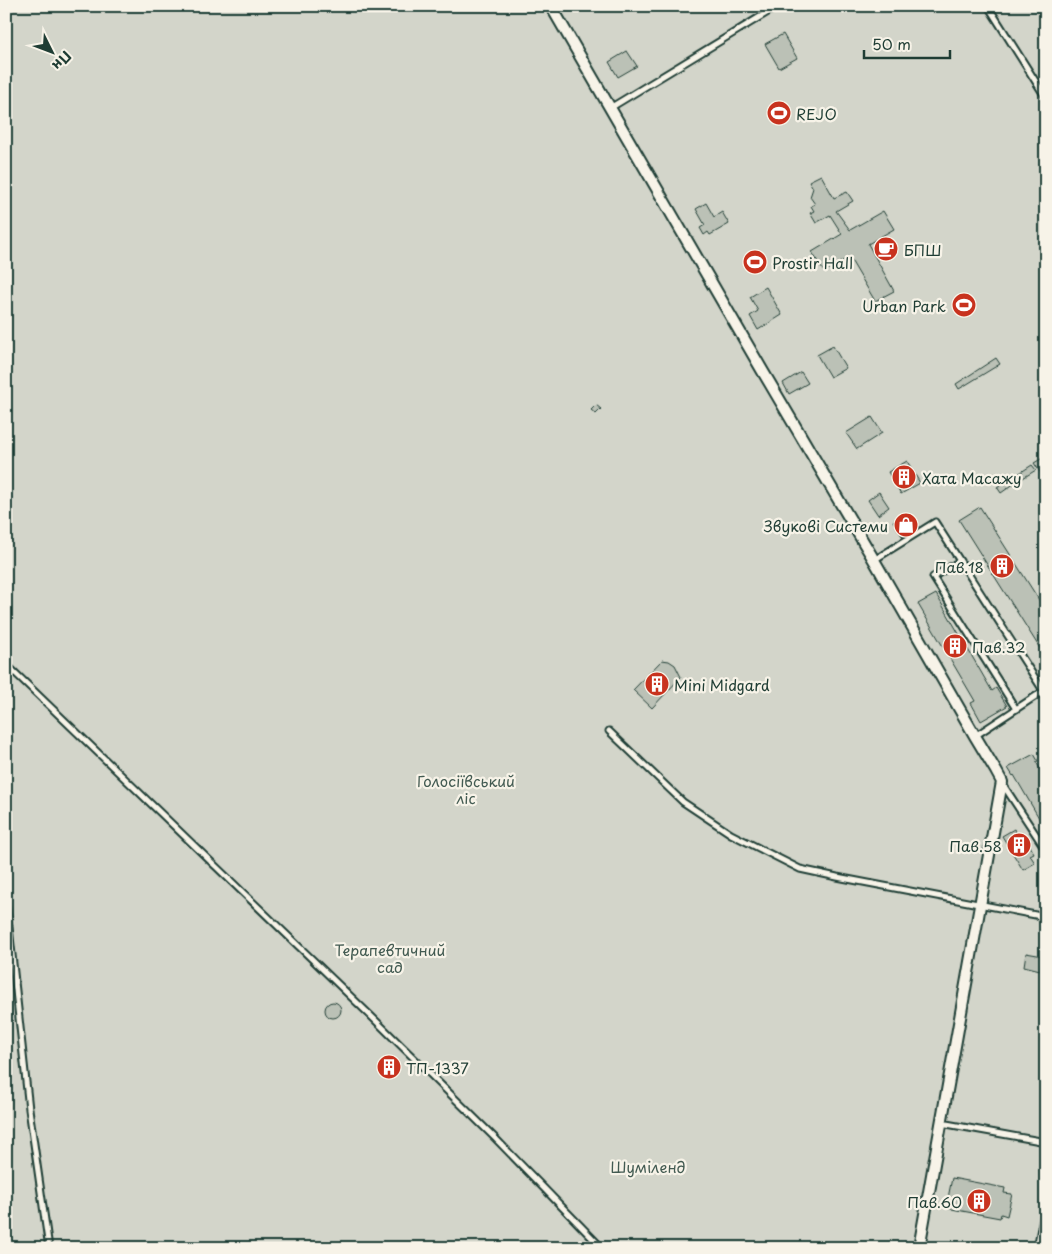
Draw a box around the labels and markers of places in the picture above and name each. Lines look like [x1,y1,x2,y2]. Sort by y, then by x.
sports icon: REJO [766,100,792,126]
place label: REJO [796,102,837,125]
cafe icon: БПШ [873,236,899,262]
place label: БПШ [904,238,942,261]
sports icon: Prostir Hall [742,249,768,275]
place label: Prostir Hall [772,251,853,274]
sports icon: Urban Park [951,292,977,318]
place label: Urban Park [862,294,946,317]
building icon: Хата Масажу [891,464,917,490]
place label: Хата Масажу [922,466,1022,489]
shop icon: Звукові Системи [893,512,919,538]
place label: Звукові Системи [764,514,888,537]
building icon: Пав.18 [989,553,1015,579]
place label: Пав.18 [935,555,984,578]
building icon: Пав.32 [942,633,968,659]
place label: Пав.32 [972,635,1026,658]
building icon: Mini Midgard [644,671,670,697]
place label: Mini Midgard [674,673,770,696]
building icon: Пав.58 [1006,832,1032,858]
place label: Пав.58 [949,834,1002,857]
building icon: ТП-1337 [376,1054,402,1080]
place label: ТП-1337 [406,1056,469,1079]
building icon: Пав.60 [966,1188,992,1214]
place label: Пав.60 [907,1190,962,1213]

